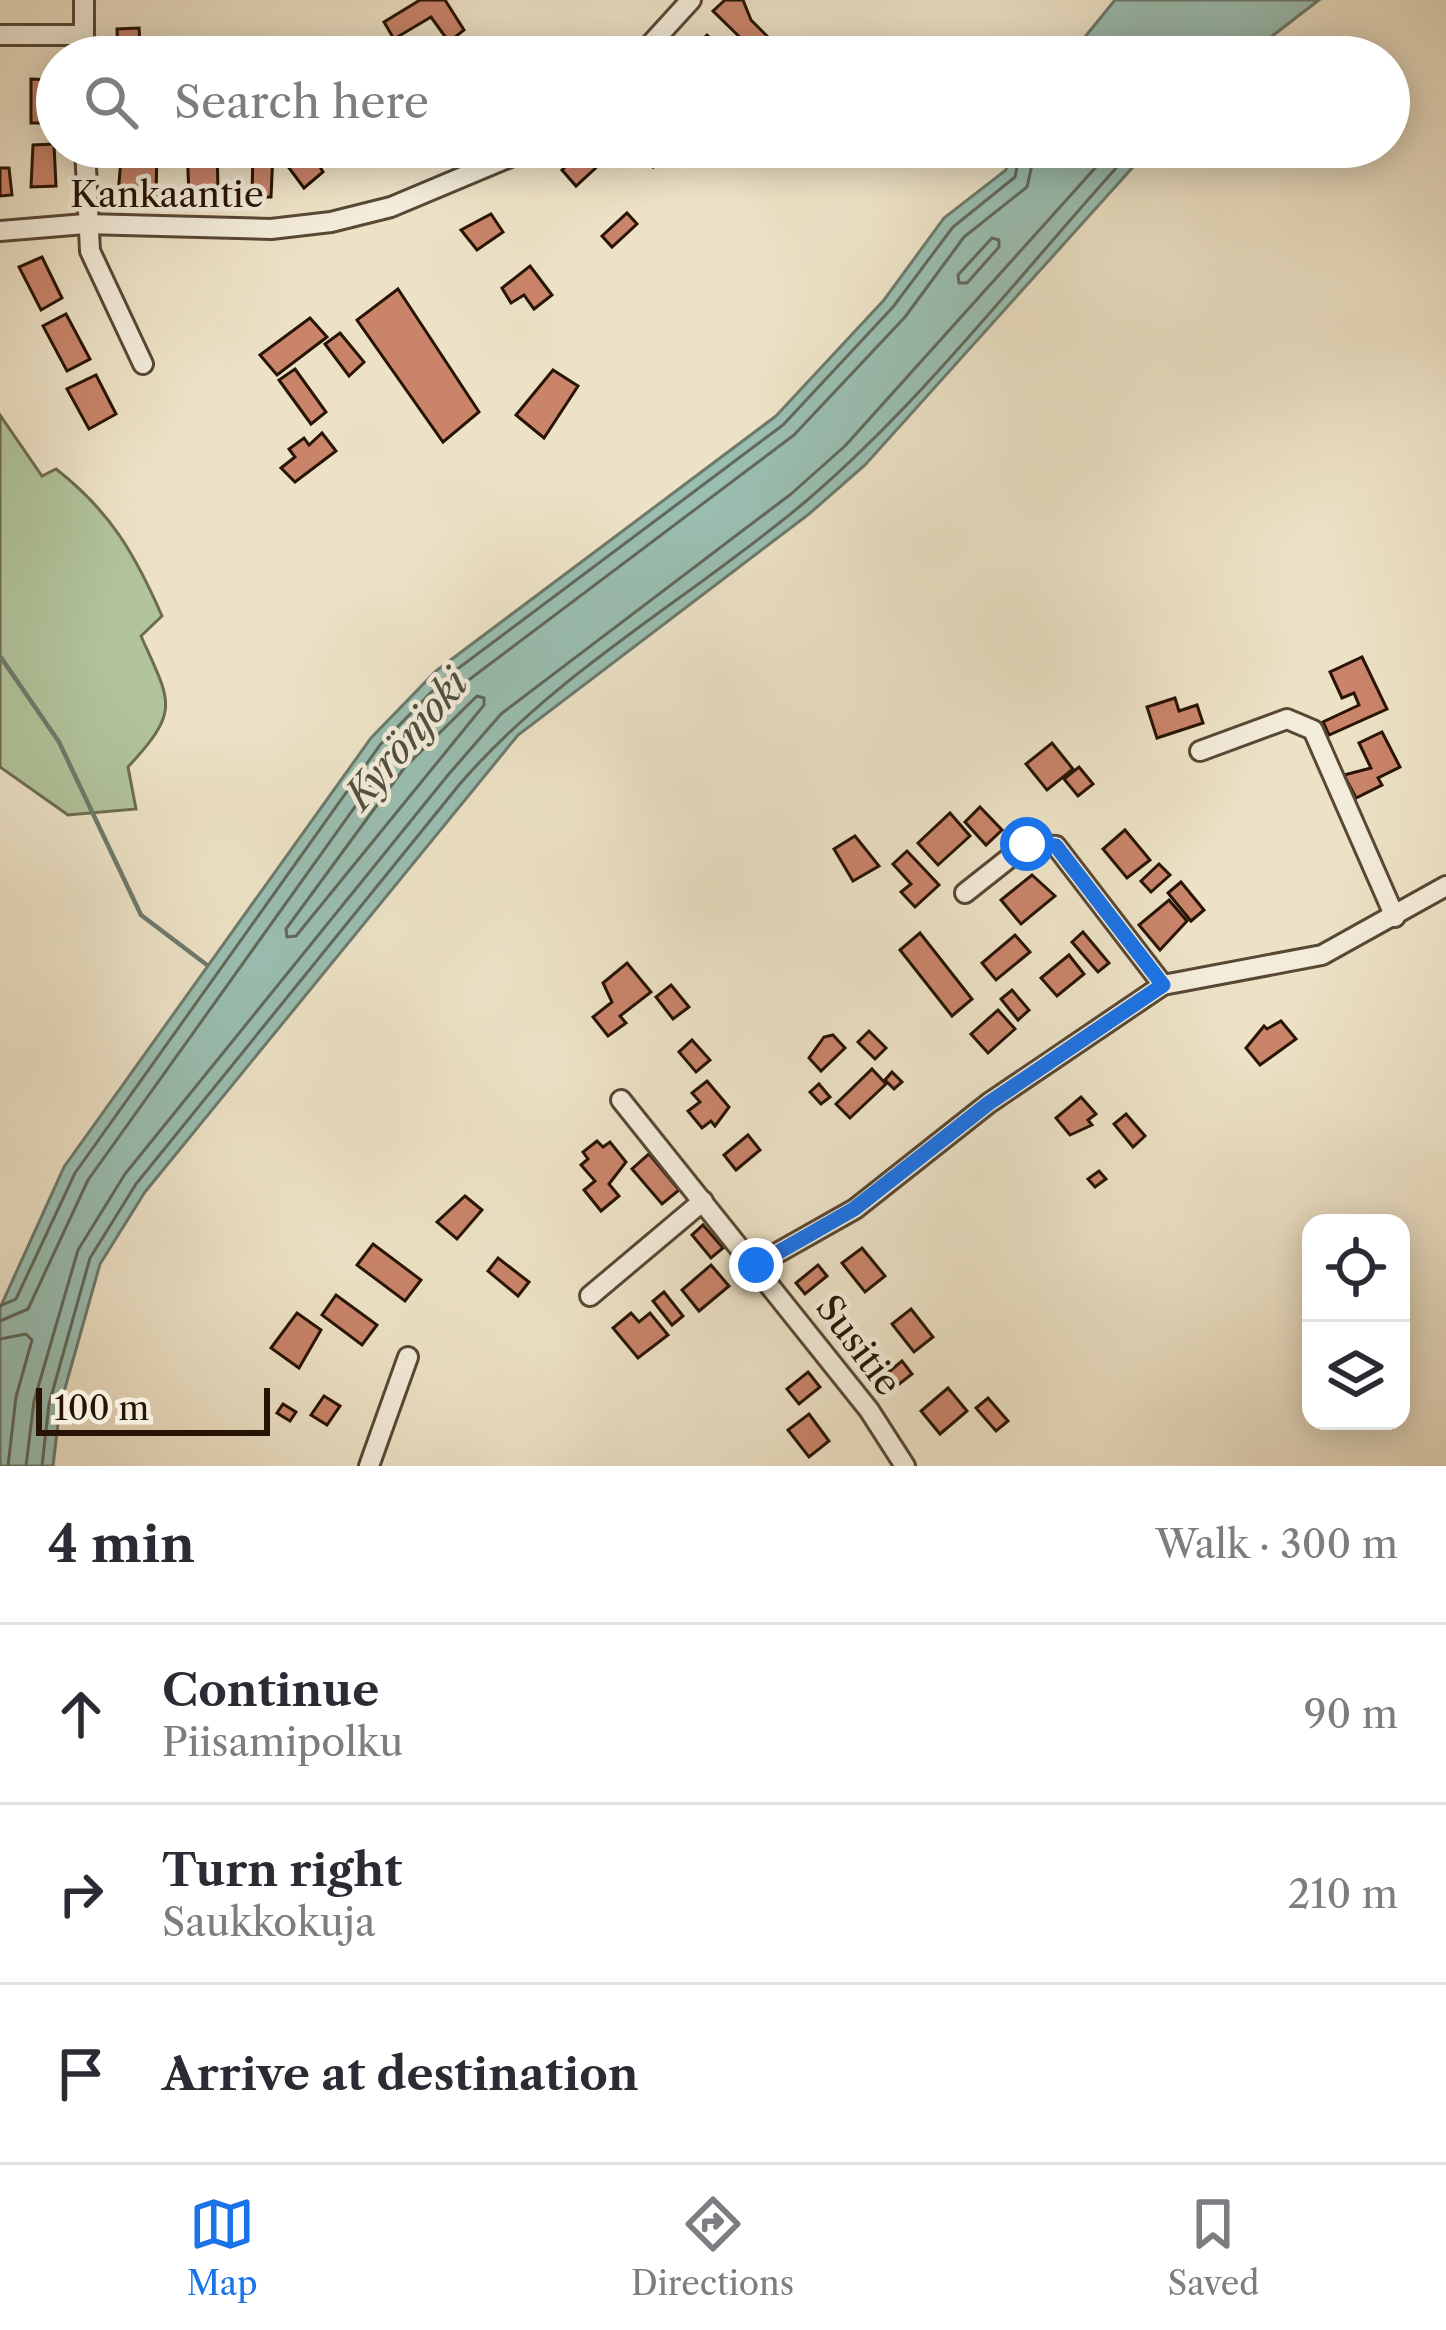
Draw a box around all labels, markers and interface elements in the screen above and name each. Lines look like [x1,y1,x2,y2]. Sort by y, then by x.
search box [36,36,1410,168]
icon: search [78,69,144,135]
text: Search here [174,74,429,130]
street label: Kankaantie [70,172,264,216]
water label: Kyrönjoki [332,658,480,821]
route start [1000,817,1054,871]
map controls [1302,1214,1410,1430]
button: locate [1302,1214,1410,1322]
route end [729,1238,783,1292]
street label: Susitie [807,1286,911,1404]
button: layers [1302,1322,1410,1430]
scale bar [36,1382,270,1435]
text: 100 m [54,1388,149,1429]
text: 4 min [48,1513,195,1575]
text: Walk · 300 m [1155,1520,1398,1568]
text: Continue [162,1662,379,1718]
icon: ahead [48,1681,114,1747]
text: 90 m [1304,1690,1398,1738]
text: Piisamipolku [162,1718,403,1766]
text: Turn right [162,1842,402,1898]
icon: right [48,1861,114,1927]
text: 210 m [1288,1870,1398,1918]
text: Saukkokuja [162,1898,375,1946]
icon: arrive [48,2041,114,2107]
text: Arrive at destination [162,2046,639,2102]
tab: Map [187,2191,258,2304]
tab: Directions [631,2191,794,2304]
tab: Saved [1168,2191,1259,2304]

